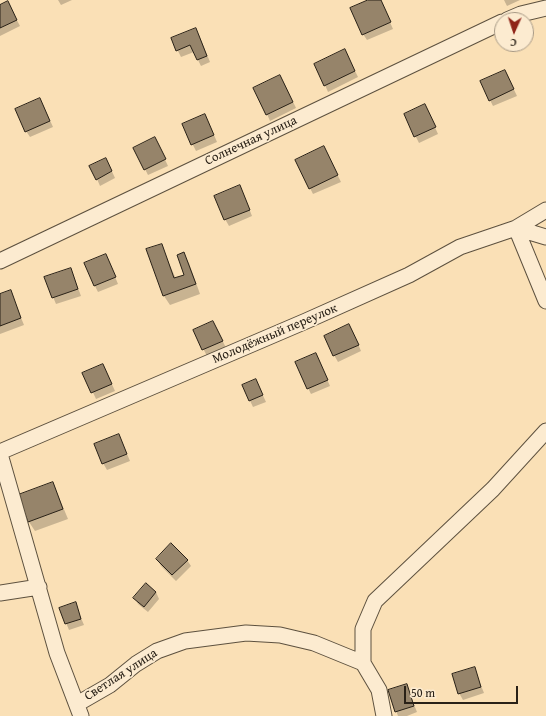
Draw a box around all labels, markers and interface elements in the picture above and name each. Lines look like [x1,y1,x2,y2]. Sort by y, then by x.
north arrow [494,12,534,52]
text: С [510,35,517,51]
street label: Солнечная улица [203,113,299,169]
street label: Молодёжный переулок [210,301,340,367]
street label: Светлая улица [82,646,160,704]
scale bar [406,678,520,704]
text: 50 m [411,684,435,701]

